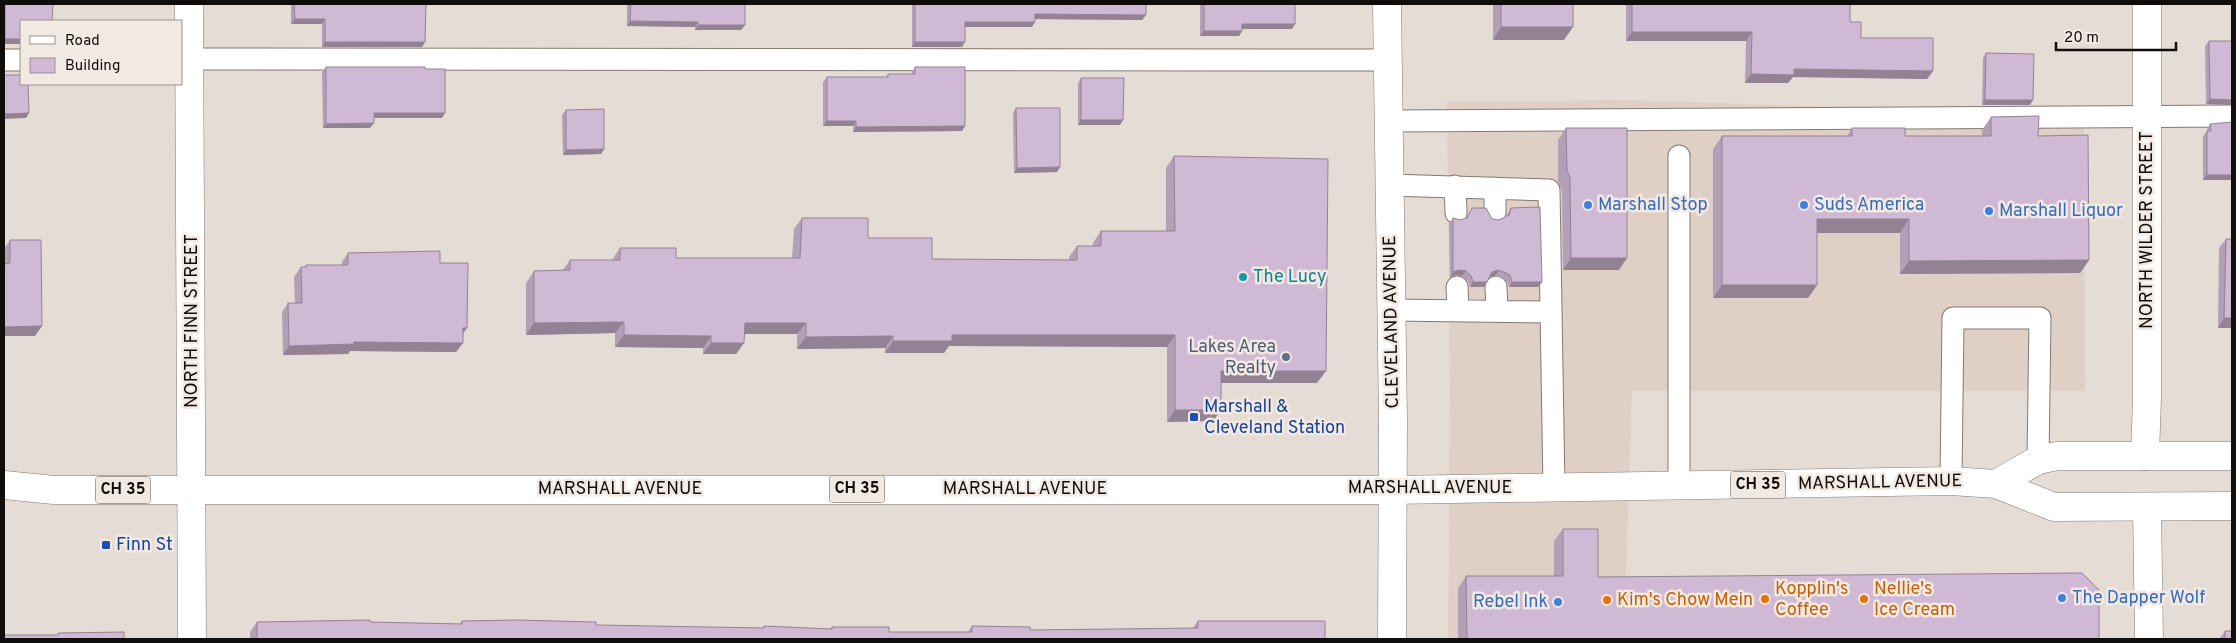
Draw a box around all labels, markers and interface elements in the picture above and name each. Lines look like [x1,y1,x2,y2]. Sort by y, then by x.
legend [20,20,182,85]
scale bar [2056,20,2176,52]
text: 20 m [2064,29,2099,48]
text: Road [65,32,100,51]
text: Building [65,57,120,76]
street label: NORTH WILDER STREET [2136,131,2159,329]
place label: Marshall Stop [1598,194,1708,217]
place label: Suds America [1814,194,1924,217]
marker: Marshall Stop [1582,199,1594,211]
marker: Suds America [1798,199,1810,211]
place label: Marshall Liquor [1999,200,2123,223]
marker: Marshall Liquor [1983,205,1995,217]
street label: NORTH FINN STREET [181,234,204,408]
street label: CLEVELAND AVENUE [1379,235,1405,409]
place label: The Lucy [1253,266,1327,289]
marker: The Lucy [1237,271,1249,283]
place label: Lakes Area Realty [1188,336,1276,380]
marker: Lakes Area Realty [1280,351,1292,363]
place label: Marshall & Cleveland Station [1204,396,1345,440]
marker: Marshall & Cleveland Station [1188,411,1200,423]
street label: MARSHALL AVENUE [1798,470,1962,496]
road number: CH 35 [1730,472,1786,498]
road number: CH 35 [96,476,150,504]
road number: CH 35 [830,476,884,502]
street label: MARSHALL AVENUE [1348,477,1512,500]
street label: MARSHALL AVENUE [538,478,702,501]
street label: MARSHALL AVENUE [943,478,1107,501]
place label: Finn St [116,534,173,557]
marker: Finn St [100,539,112,551]
place label: Kopplin's Coffee [1775,578,1848,622]
place label: Nellie's Ice Cream [1874,578,1955,622]
place label: The Dapper Wolf [2072,587,2205,610]
place label: Kim's Chow Mein [1617,589,1753,612]
place label: Rebel Ink [1473,591,1548,614]
marker: The Dapper Wolf [2056,592,2068,604]
marker: Kopplin's Coffee [1759,593,1771,605]
marker: Nellie's Ice Cream [1858,593,1870,605]
marker: Kim's Chow Mein [1601,594,1613,606]
marker: Rebel Ink [1552,596,1564,608]

